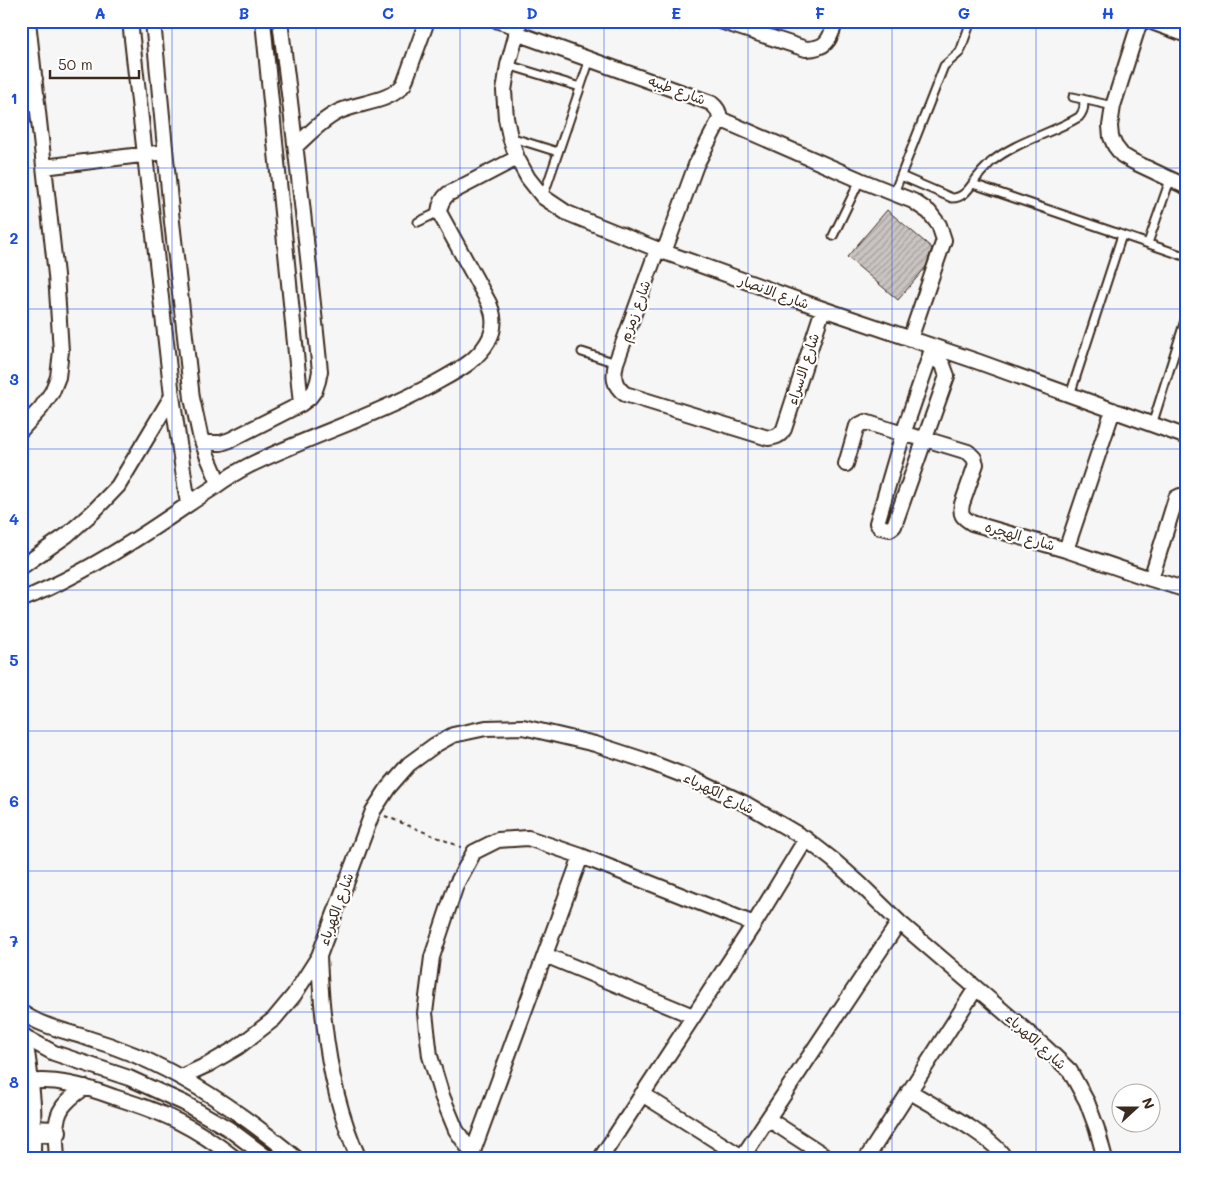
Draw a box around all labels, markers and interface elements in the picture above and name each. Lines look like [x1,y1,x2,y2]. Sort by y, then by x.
text: A [94,2,106,23]
text: B [239,2,249,23]
text: C [382,2,394,23]
text: D [526,2,538,23]
text: E [671,2,681,23]
text: F [815,2,825,23]
text: G [958,2,970,23]
text: H [1102,2,1114,23]
scale bar [50,48,139,80]
text: 50 m [58,54,93,74]
street label: شارع طيبه [646,70,708,110]
text: 1 [10,87,18,108]
text: 2 [10,227,19,248]
street label: شارع الانصار [735,270,812,314]
street label: شارع زمزم [615,277,656,345]
street label: شارع الاسراء [782,331,824,407]
text: 3 [9,368,19,389]
text: 4 [9,508,19,529]
street label: شارع الهجره [983,516,1057,556]
text: 5 [9,649,19,670]
street label: شارع الكهرباء [680,767,758,819]
text: 6 [9,790,19,811]
street label: شارع الكهرباء [314,870,358,948]
text: 7 [10,930,19,951]
street label: شارع الكهرباء [1001,1008,1071,1074]
text: 8 [9,1071,19,1092]
north arrow [1110,1082,1160,1132]
text: N [1138,1095,1159,1112]

